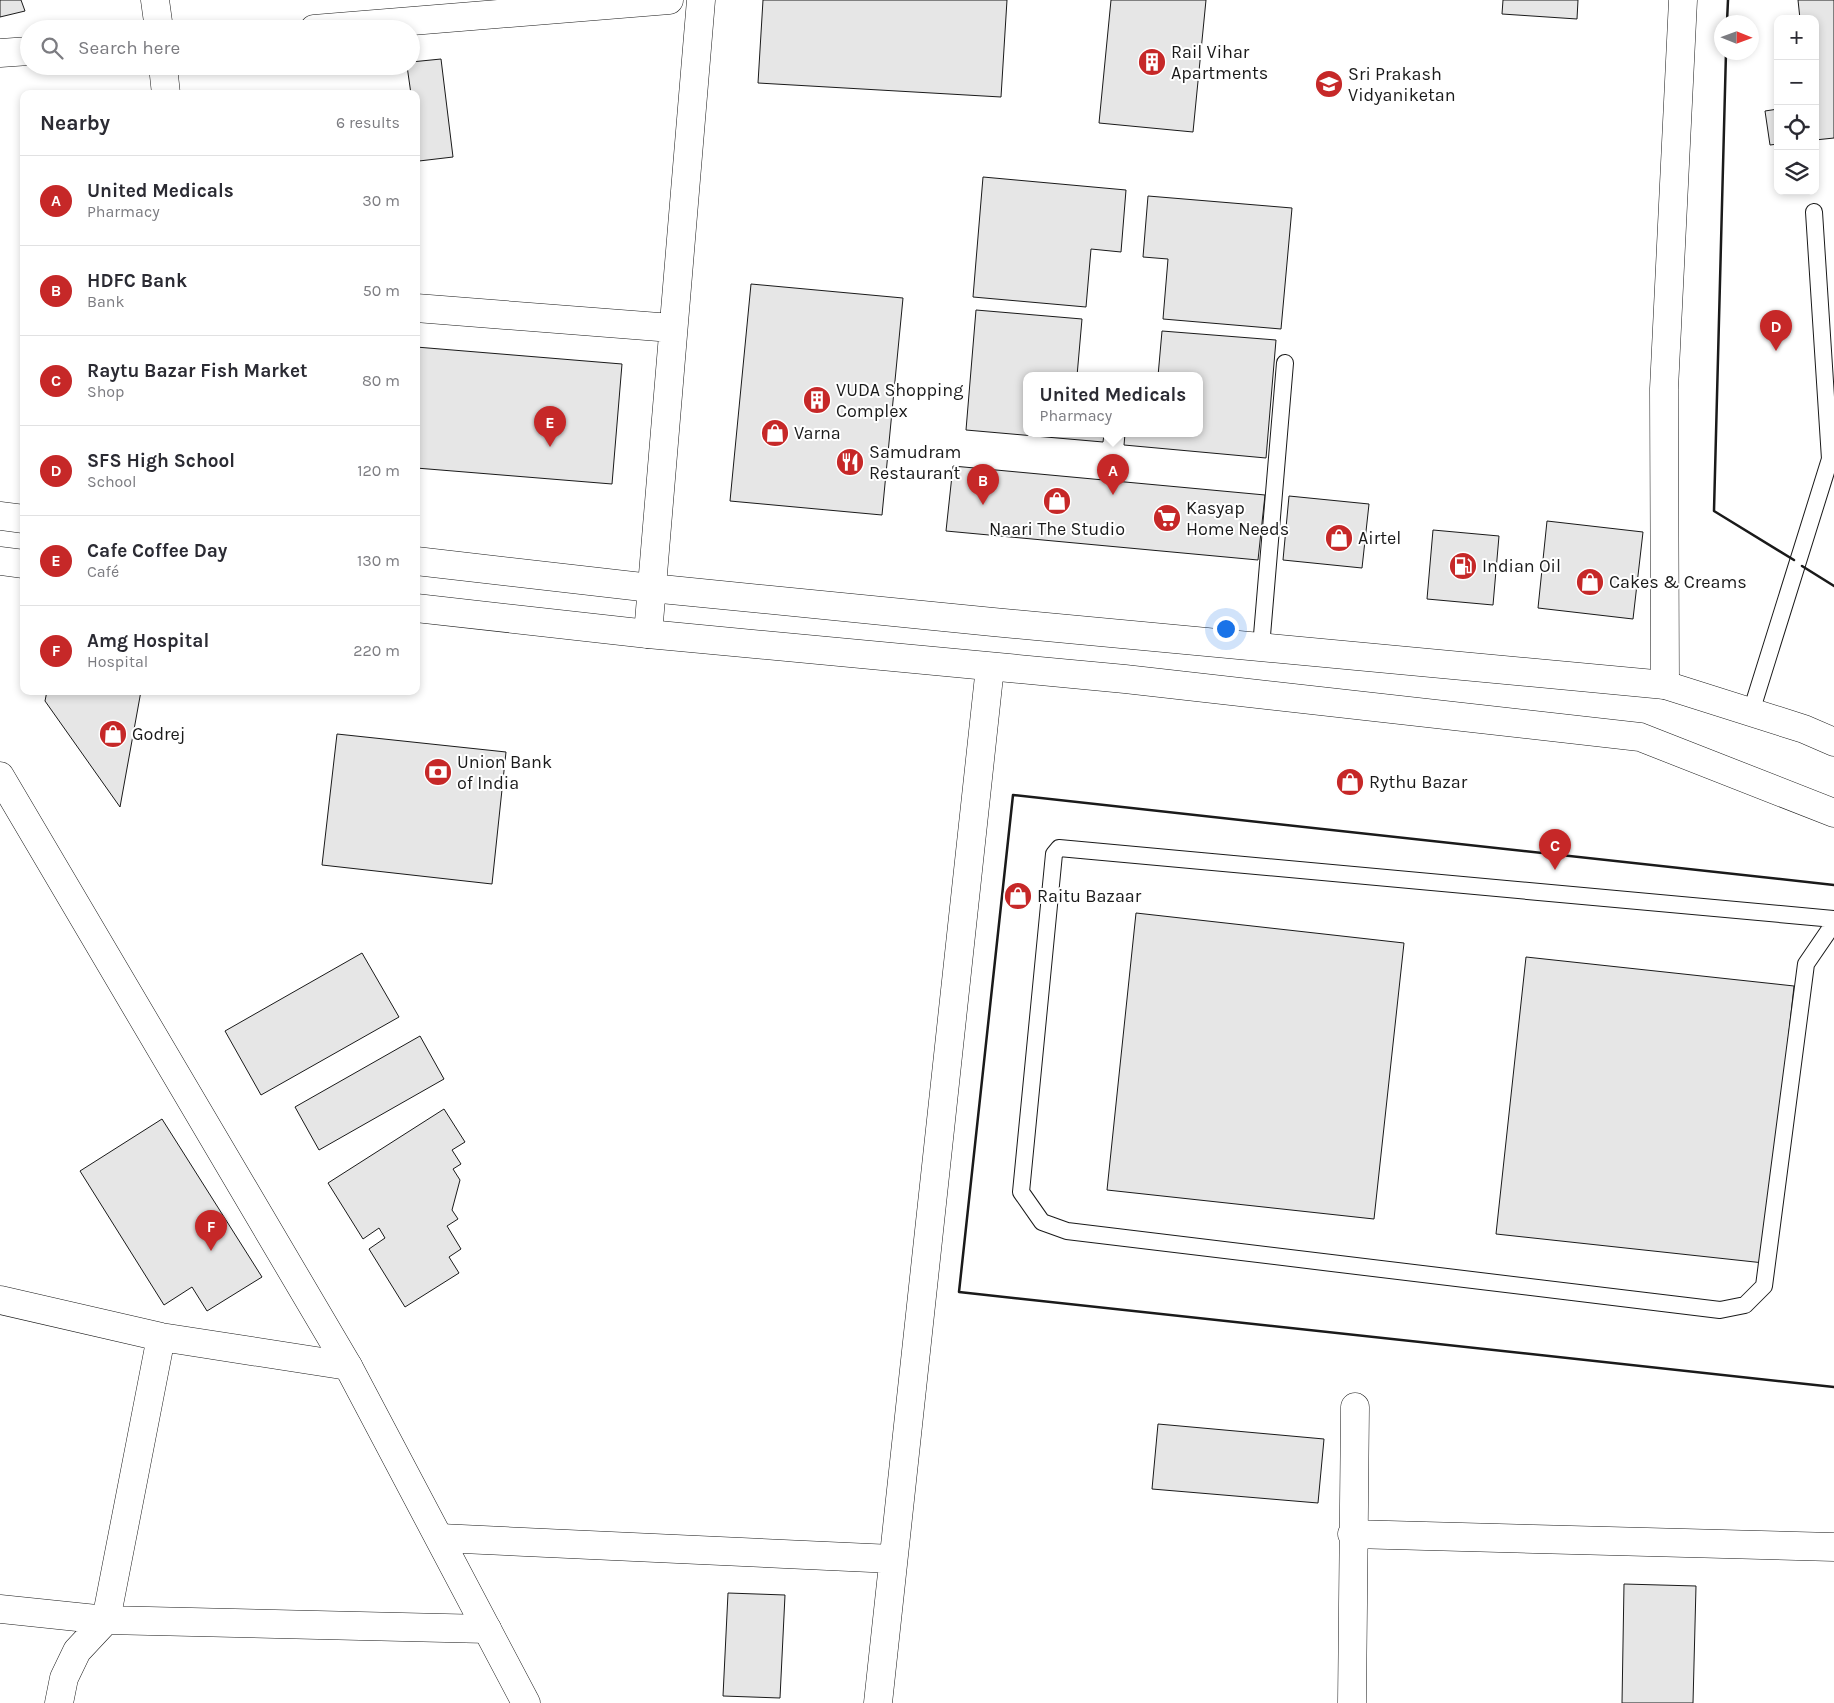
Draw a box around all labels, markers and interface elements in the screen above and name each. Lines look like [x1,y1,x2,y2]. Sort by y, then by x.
north arrow [1714,15,1759,60]
map controls [1774,15,1819,195]
button: + [1774,15,1819,60]
search box [20,20,420,75]
icon: search [38,34,66,62]
text: Search here [78,37,180,59]
place label: Rail Vihar Apartments [1171,41,1268,84]
building icon: Rail Vihar Apartments [1137,47,1167,77]
button: − [1774,60,1819,105]
place label: Sri Prakash Vidyaniketan [1348,63,1456,106]
school or university icon: Sri Prakash Vidyaniketan [1314,69,1344,99]
button: locate [1774,105,1819,150]
text: Nearby [40,111,110,135]
text: 6 results [336,113,400,132]
button: layers [1774,150,1819,195]
text: United Medicals [87,180,234,202]
text: A [51,191,61,210]
text: 30 m [362,191,400,210]
text: Pharmacy [87,202,160,221]
text: HDFC Bank [87,270,187,292]
text: B [51,281,61,300]
text: 50 m [363,281,400,300]
text: Bank [87,292,124,311]
pin: D [1760,310,1792,351]
text: Raytu Bazar Fish Market [87,360,308,382]
text: C [51,371,61,390]
text: 80 m [362,371,400,390]
popup [1023,372,1203,437]
place label: VUDA Shopping Complex [836,379,963,422]
text: Shop [87,382,124,401]
text: United Medicals [1040,384,1186,406]
building icon: VUDA Shopping Complex [802,385,832,415]
pin: E [534,406,566,447]
text: Pharmacy [1040,406,1112,425]
shop icon: Varna [760,418,790,448]
place label: Varna [794,422,841,444]
place label: Samudram Restaurant [869,441,961,484]
restaurant icon: Samudram Restaurant [835,447,865,477]
text: SFS High School [87,450,235,472]
pin: A [1097,454,1129,495]
text: D [51,461,61,480]
text: 120 m [357,461,400,480]
pin: B [967,464,999,505]
text: School [87,472,137,491]
shop icon: Naari The Studio [1042,486,1072,516]
place label: Kasyap Home Needs [1186,497,1289,540]
supermarket icon: Kasyap Home Needs [1152,503,1182,533]
place label: Naari The Studio [989,518,1125,540]
shop icon: Airtel [1324,523,1354,553]
place label: Airtel [1358,527,1401,549]
text: Cafe Coffee Day [87,540,227,562]
text: E [51,551,61,570]
text: 130 m [357,551,400,570]
fuel station icon: Indian Oil [1448,551,1478,581]
place label: Indian Oil [1482,555,1561,577]
text: Café [87,562,119,581]
shop icon: Cakes & Creams [1575,567,1605,597]
place label: Cakes & Creams [1609,571,1747,593]
your location [1213,616,1239,642]
text: Amg Hospital [87,630,209,652]
text: F [52,641,60,660]
text: 220 m [353,641,400,660]
text: Hospital [87,652,148,671]
shop icon: Godrej [98,719,128,749]
place label: Godrej [132,723,186,745]
place label: Union Bank of India [457,751,552,794]
bank icon: Union Bank of India [423,757,453,787]
shop icon: Rythu Bazar [1335,767,1365,797]
place label: Rythu Bazar [1369,771,1468,793]
pin: C [1539,829,1571,870]
shop icon: Raitu Bazaar [1003,881,1033,911]
place label: Raitu Bazaar [1037,885,1142,907]
pin: F [195,1210,227,1251]

